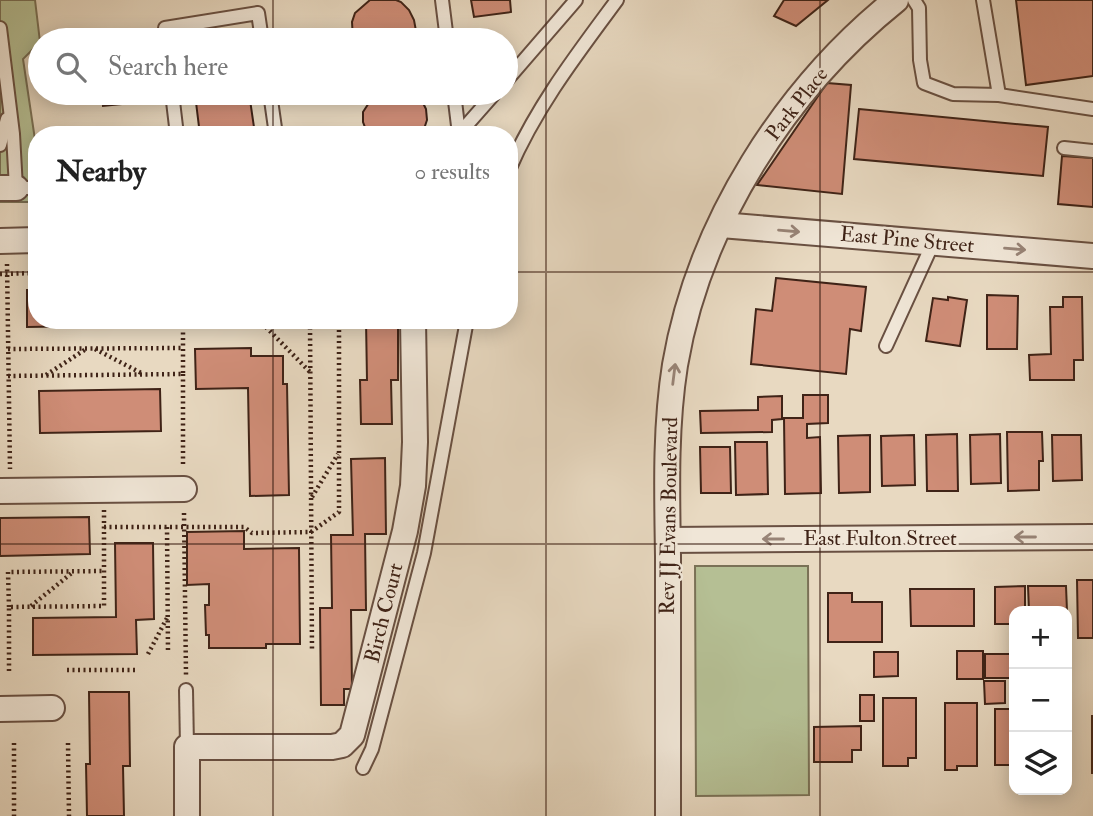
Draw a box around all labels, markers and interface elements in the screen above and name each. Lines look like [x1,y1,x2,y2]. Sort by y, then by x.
search box [28,28,518,105]
icon: search [52,48,90,86]
text: Search here [108,51,228,83]
street label: Park Place [760,62,834,146]
text: Nearby [56,153,146,190]
text: 0 results [414,157,490,186]
street label: East Pine Street [839,221,975,259]
one-way arrow [777,225,800,238]
one-way arrow [1004,243,1026,256]
one-way arrow [668,363,681,386]
street label: Rev JJ Evans Boulevard [654,416,684,615]
street label: East Fulton Street [803,525,957,552]
one-way arrow [1014,531,1037,544]
one-way arrow [762,532,785,546]
street label: Birch Court [359,560,409,666]
map controls [1009,606,1072,795]
button: + [1009,606,1072,669]
button: − [1009,669,1072,732]
button: layers [1009,732,1072,795]

